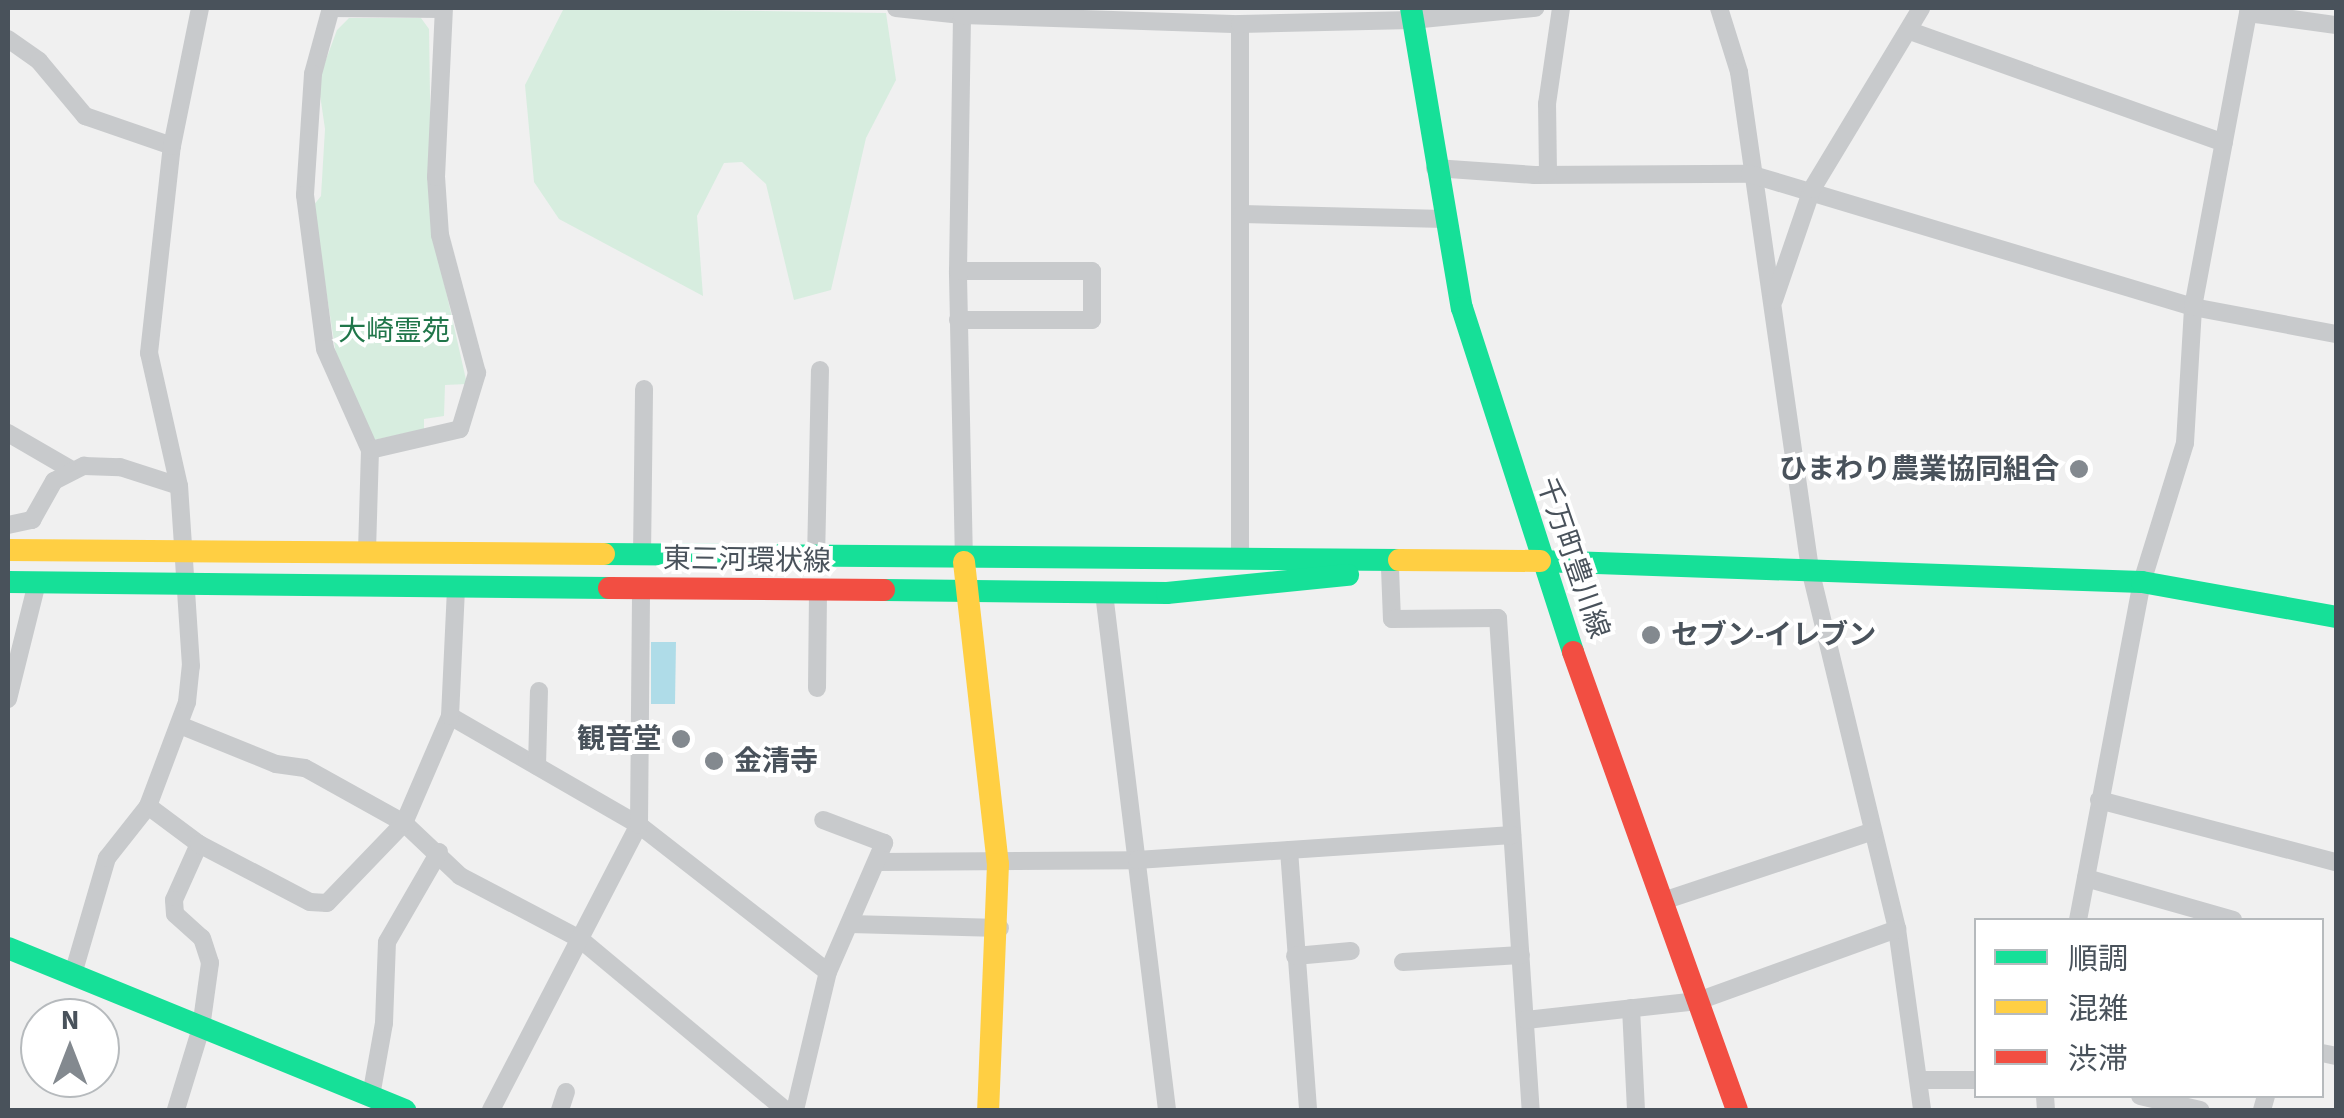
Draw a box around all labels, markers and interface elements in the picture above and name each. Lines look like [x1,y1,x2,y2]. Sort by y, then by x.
park label: 大崎霊苑 [338,314,450,348]
place label: ひまわり農業協同組合 [1779,452,2059,486]
marker: ひまわり農業協同組合 [2068,458,2090,480]
street label: 千万町豊川線 [1530,473,1616,643]
street label: 東三河環状線 [663,542,831,578]
place label: セブン-イレブン [1671,618,1876,652]
marker: セブン-イレブン [1640,624,1662,646]
place label: 観音堂 [577,722,661,756]
marker: 観音堂 [670,728,692,750]
place label: 金清寺 [734,744,818,778]
marker: 金清寺 [703,750,725,772]
legend [1974,918,2324,1098]
text: 順調 [2068,938,2128,981]
text: 混雑 [2068,988,2128,1031]
north arrow [20,998,120,1098]
text: N [61,1000,79,1040]
text: 渋滞 [2068,1038,2128,1081]

